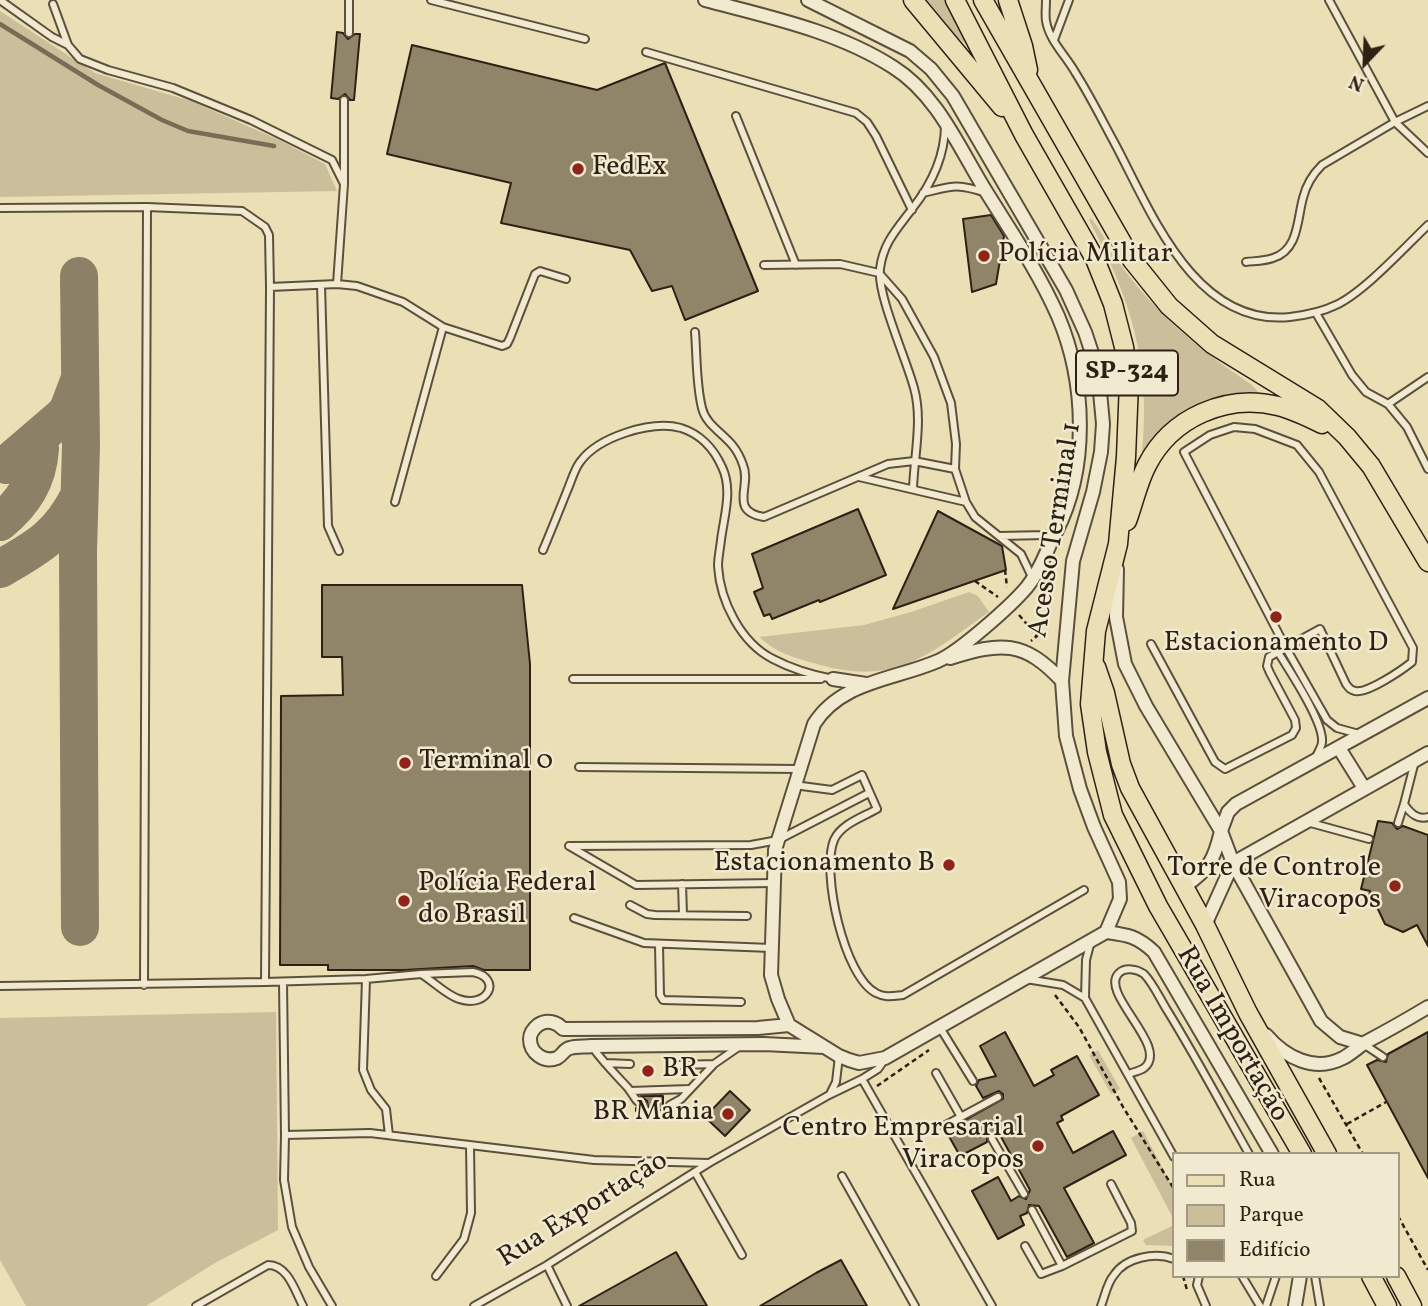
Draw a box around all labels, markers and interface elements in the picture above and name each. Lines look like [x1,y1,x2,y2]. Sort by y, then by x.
north arrow [1330,28,1400,98]
text: N [1345,68,1368,97]
place label: FedEx [592,152,667,186]
marker: FedEx [570,161,586,177]
place label: Polícia Militar [998,239,1172,273]
marker: Polícia Militar [976,248,992,264]
road number: SP-324 [1076,350,1178,396]
street label: Acesso Terminal 1 [1023,420,1091,640]
marker: Estacionamento D [1268,609,1284,625]
place label: Estacionamento D [1164,628,1388,662]
place label: Terminal 0 [419,746,553,780]
marker: Terminal 0 [397,755,413,771]
place label: Estacionamento B [714,848,935,882]
place label: Torre de Controle Viracopos [1167,853,1381,919]
marker: Estacionamento B [941,857,957,873]
place label: Polícia Federal do Brasil [418,868,596,934]
marker: Torre de Controle Viracopos [1387,878,1403,894]
marker: Polícia Federal do Brasil [396,893,412,909]
street label: Rua Importação [1167,941,1295,1129]
place label: BR [662,1054,699,1088]
marker: BR [640,1063,656,1079]
place label: BR Mania [593,1097,714,1131]
marker: BR Mania [720,1106,736,1122]
place label: Centro Empresarial Viracopos [783,1113,1024,1179]
marker: Centro Empresarial Viracopos [1030,1138,1046,1154]
street label: Rua Exportação [493,1145,675,1277]
legend [1172,1152,1400,1278]
text: Rua [1239,1166,1276,1195]
text: Parque [1239,1201,1304,1230]
text: Edifício [1239,1236,1311,1265]

